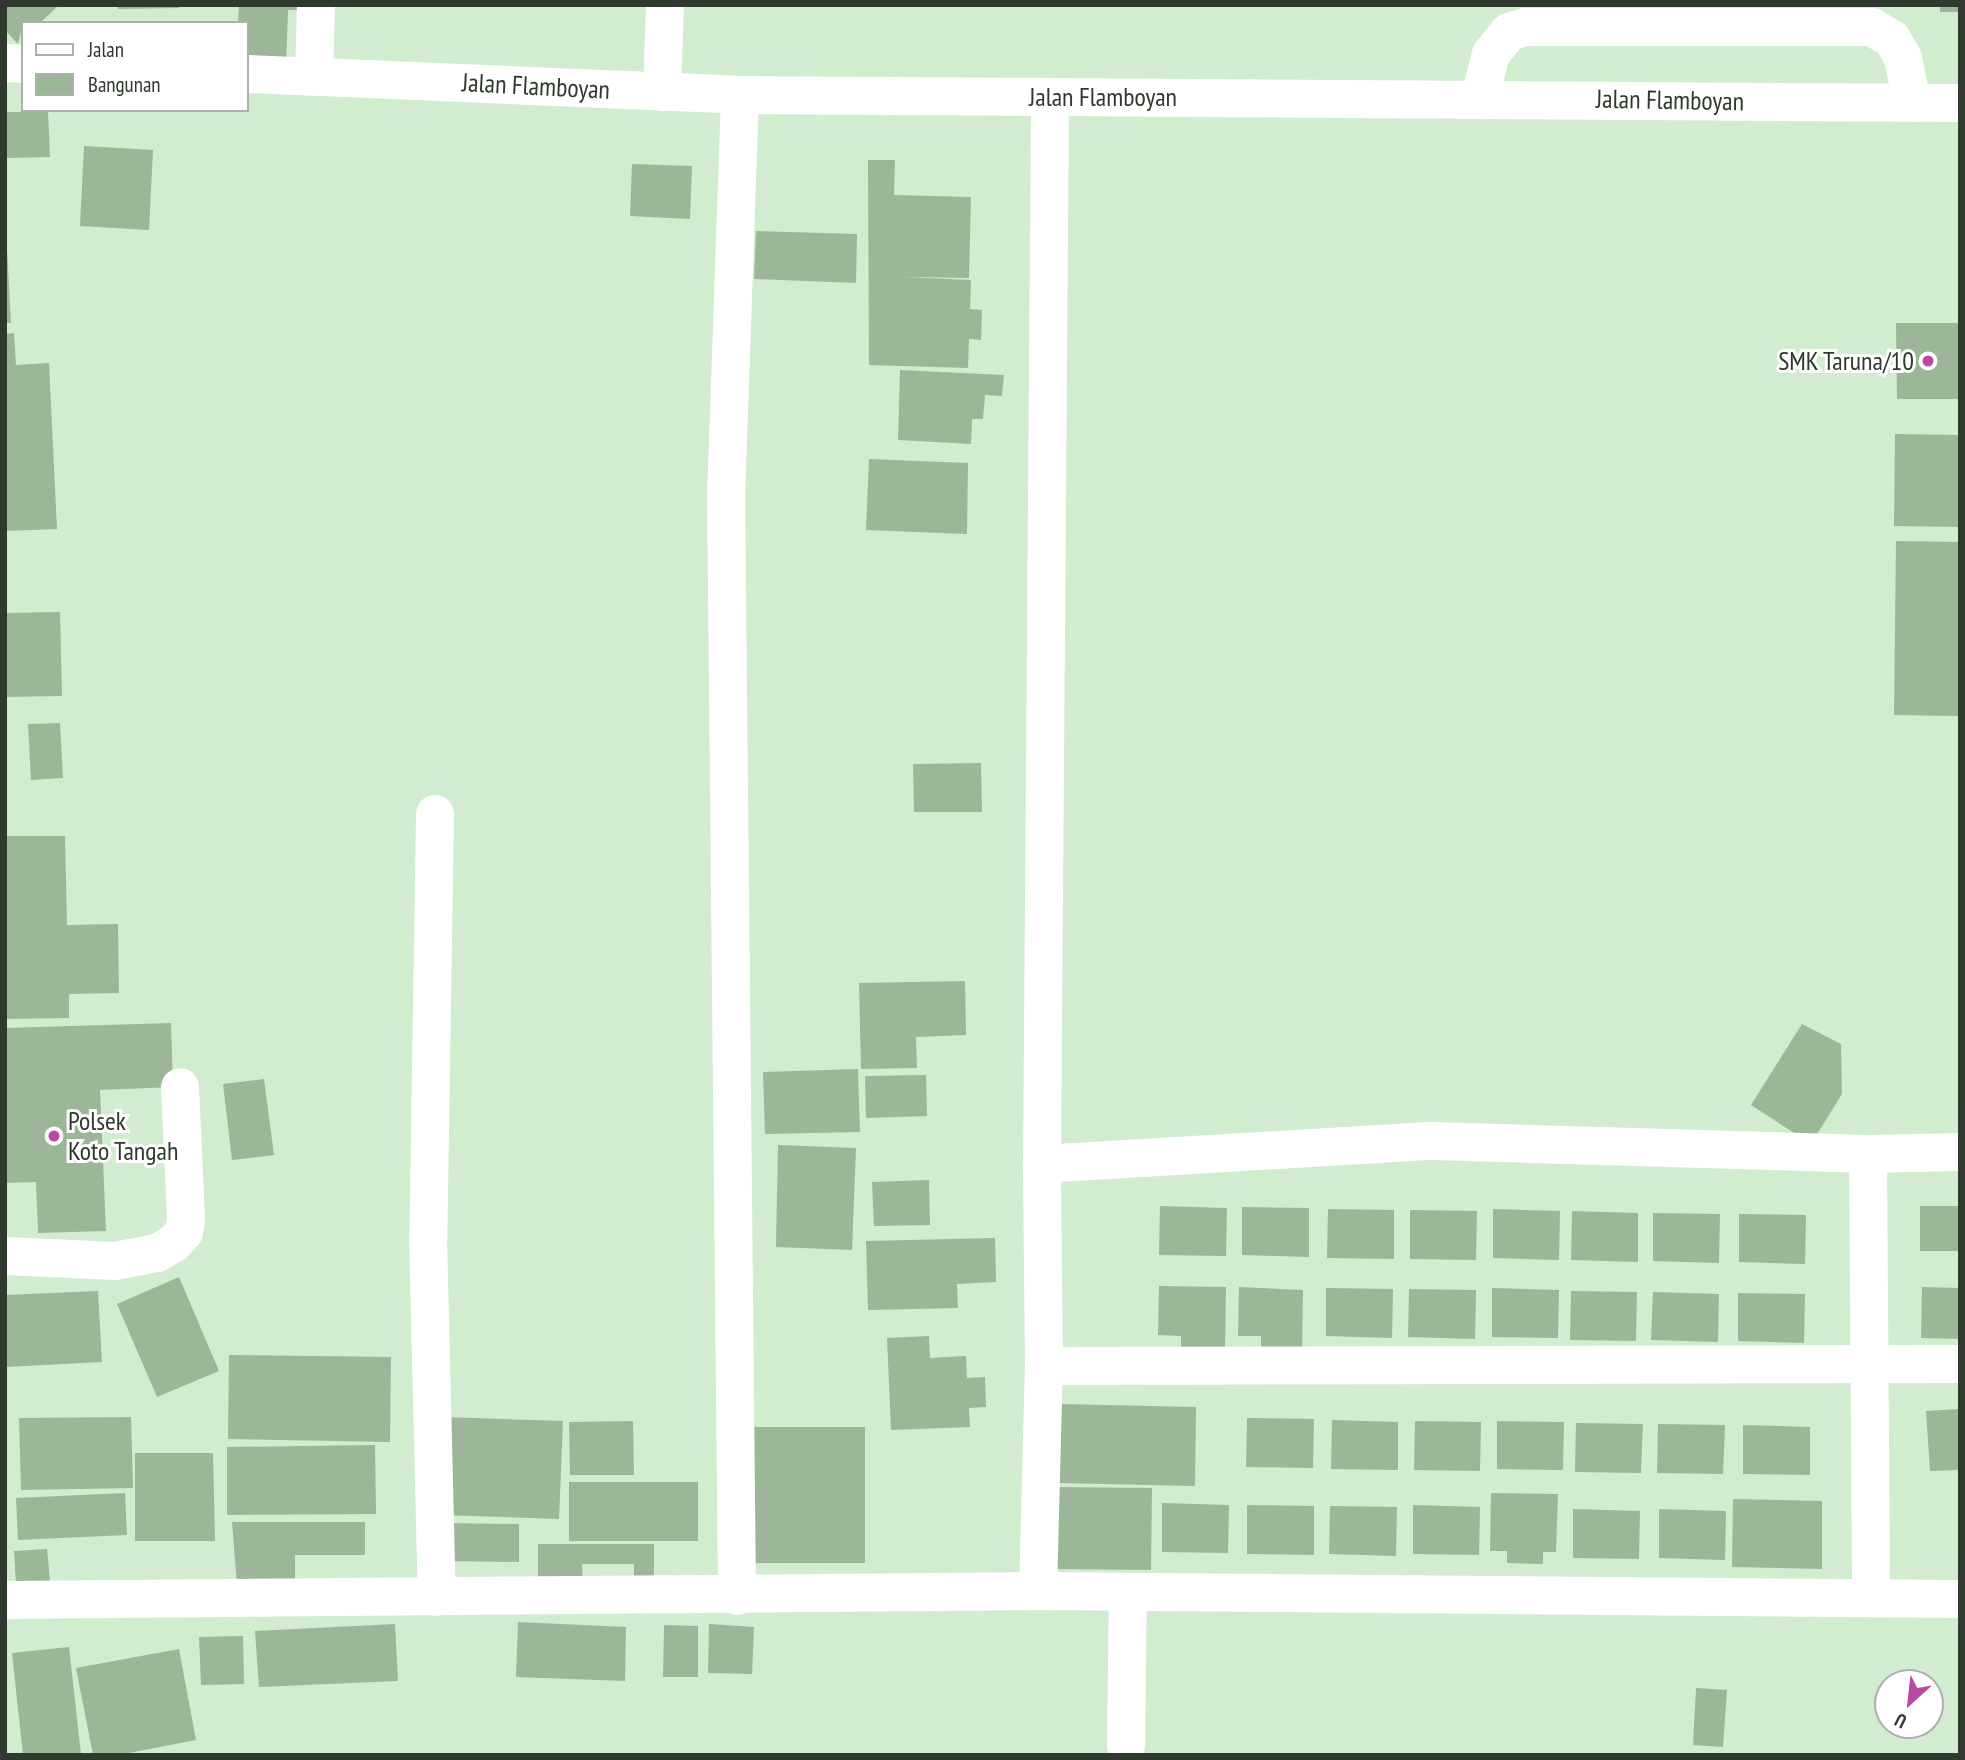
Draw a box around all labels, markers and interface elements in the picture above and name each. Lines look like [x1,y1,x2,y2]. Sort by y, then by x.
legend [21,21,248,112]
text: Jalan [88,36,124,63]
street label: Jalan Flamboyan [461,67,611,105]
text: Bangunan [88,71,161,98]
street label: Jalan Flamboyan [1029,81,1177,113]
street label: Jalan Flamboyan [1596,83,1744,117]
place label: SMK Taruna/10 [1777,345,1914,377]
marker: SMK Taruna/10 [1920,353,1936,369]
place label: Polsek Koto Tangah [68,1105,179,1166]
marker: Polsek Koto Tangah [46,1128,62,1144]
north arrow [1874,1669,1944,1739]
text: U [1891,1708,1910,1734]

